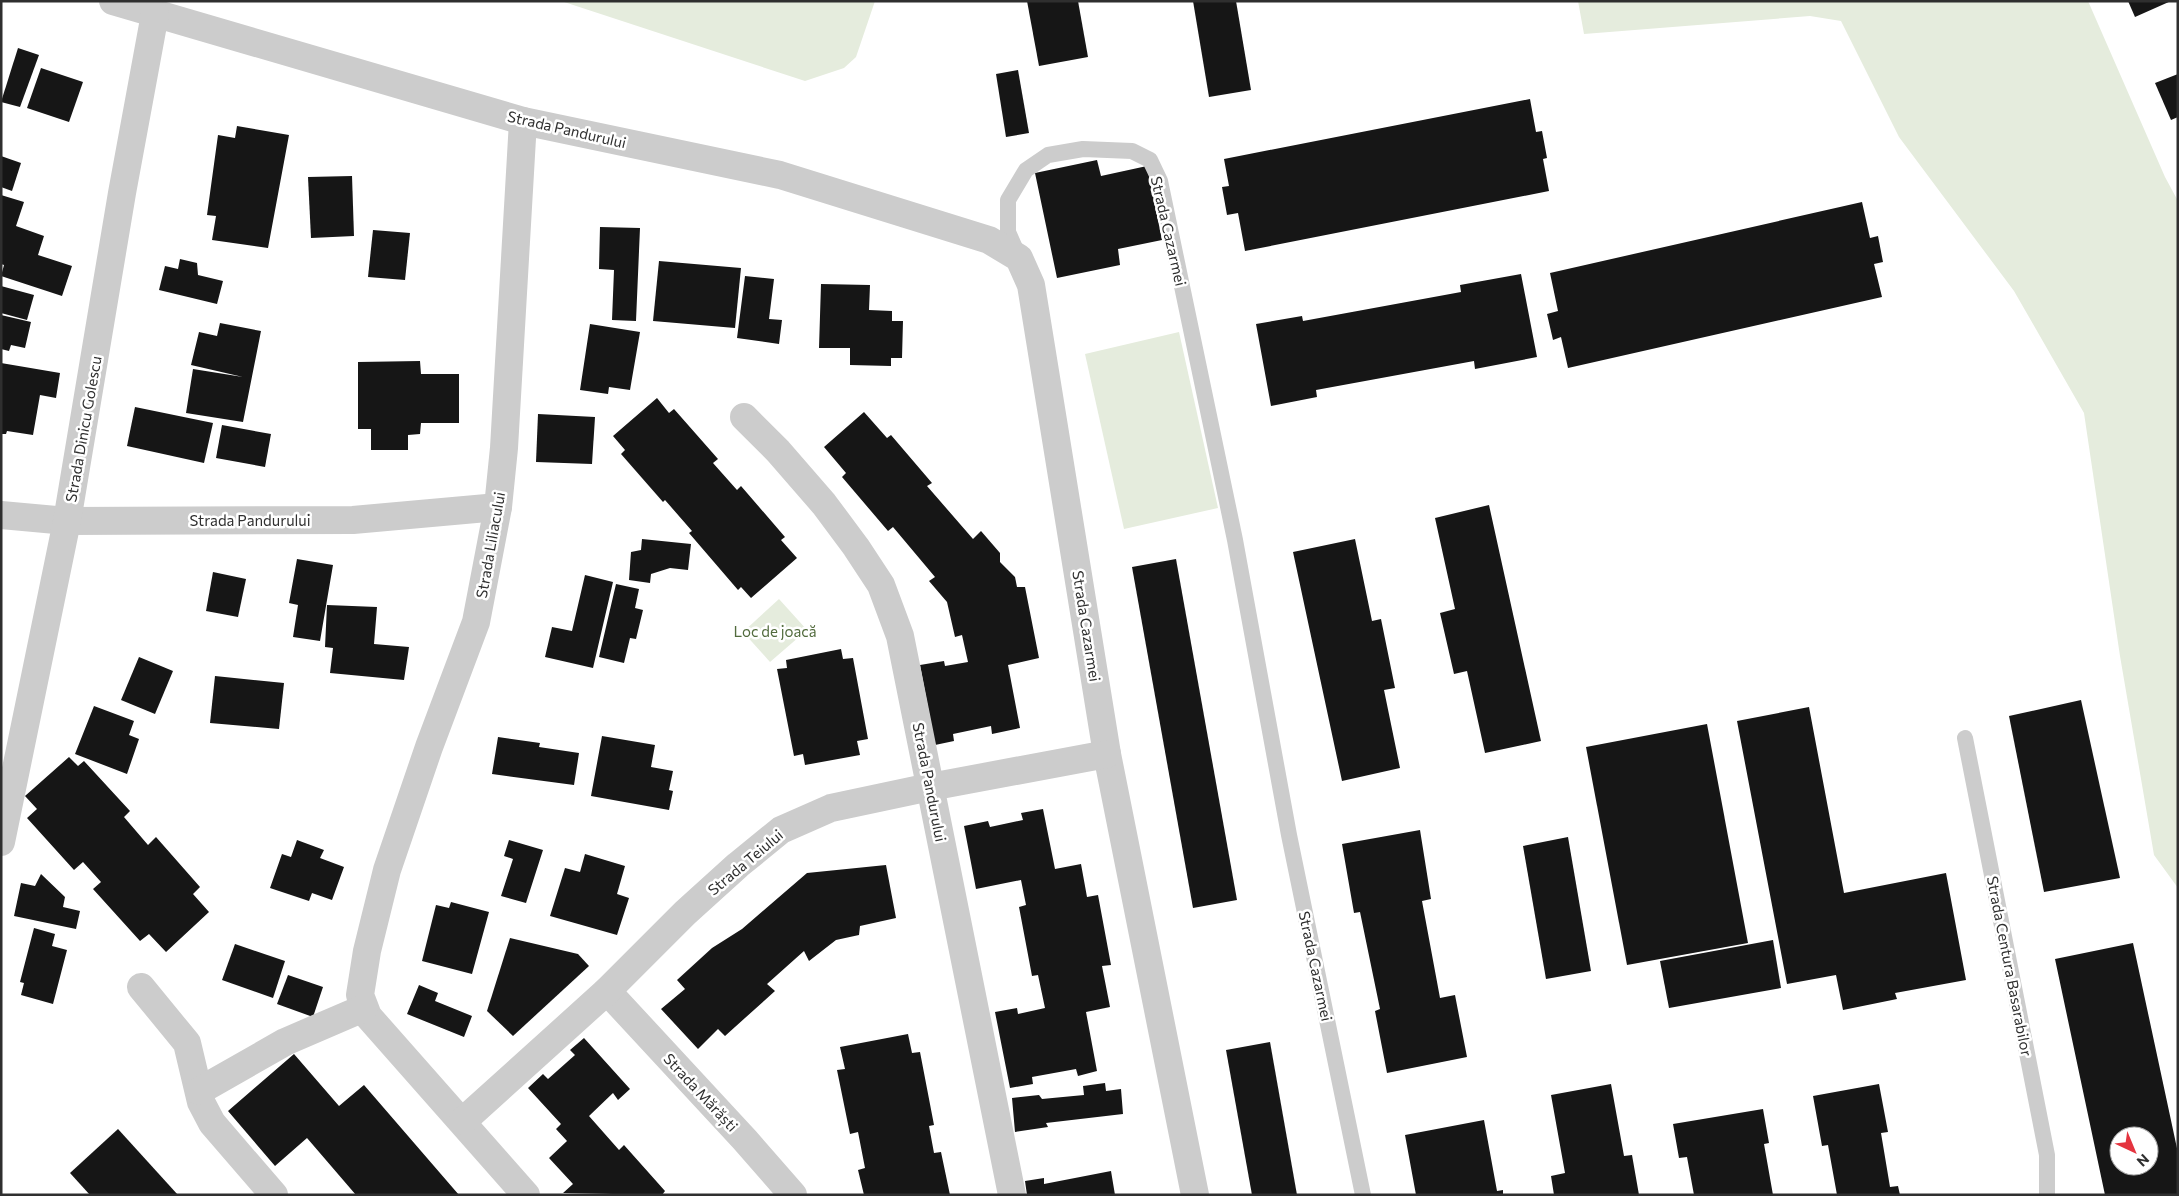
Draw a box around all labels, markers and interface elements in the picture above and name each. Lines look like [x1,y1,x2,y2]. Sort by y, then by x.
street label: Strada Pandurului [506,107,628,151]
street label: Strada Cazarmei [1148,174,1190,288]
street label: Strada Dinicu Golescu [61,354,105,504]
street label: Strada Liliacului [472,490,508,600]
street label: Strada Pandurului [189,511,311,529]
street label: Strada Cazarmei [1069,569,1105,683]
park label: Loc de joacă [733,622,817,640]
street label: Strada Pandurului [910,721,950,843]
street label: Strada Teiului [704,825,786,899]
street label: Strada Centura Basarabilor [1984,874,2036,1058]
street label: Strada Cazarmei [1296,909,1336,1023]
street label: Strada Mărăști [659,1049,742,1136]
north arrow [2109,1126,2159,1176]
text: N [2134,1151,2153,1170]

